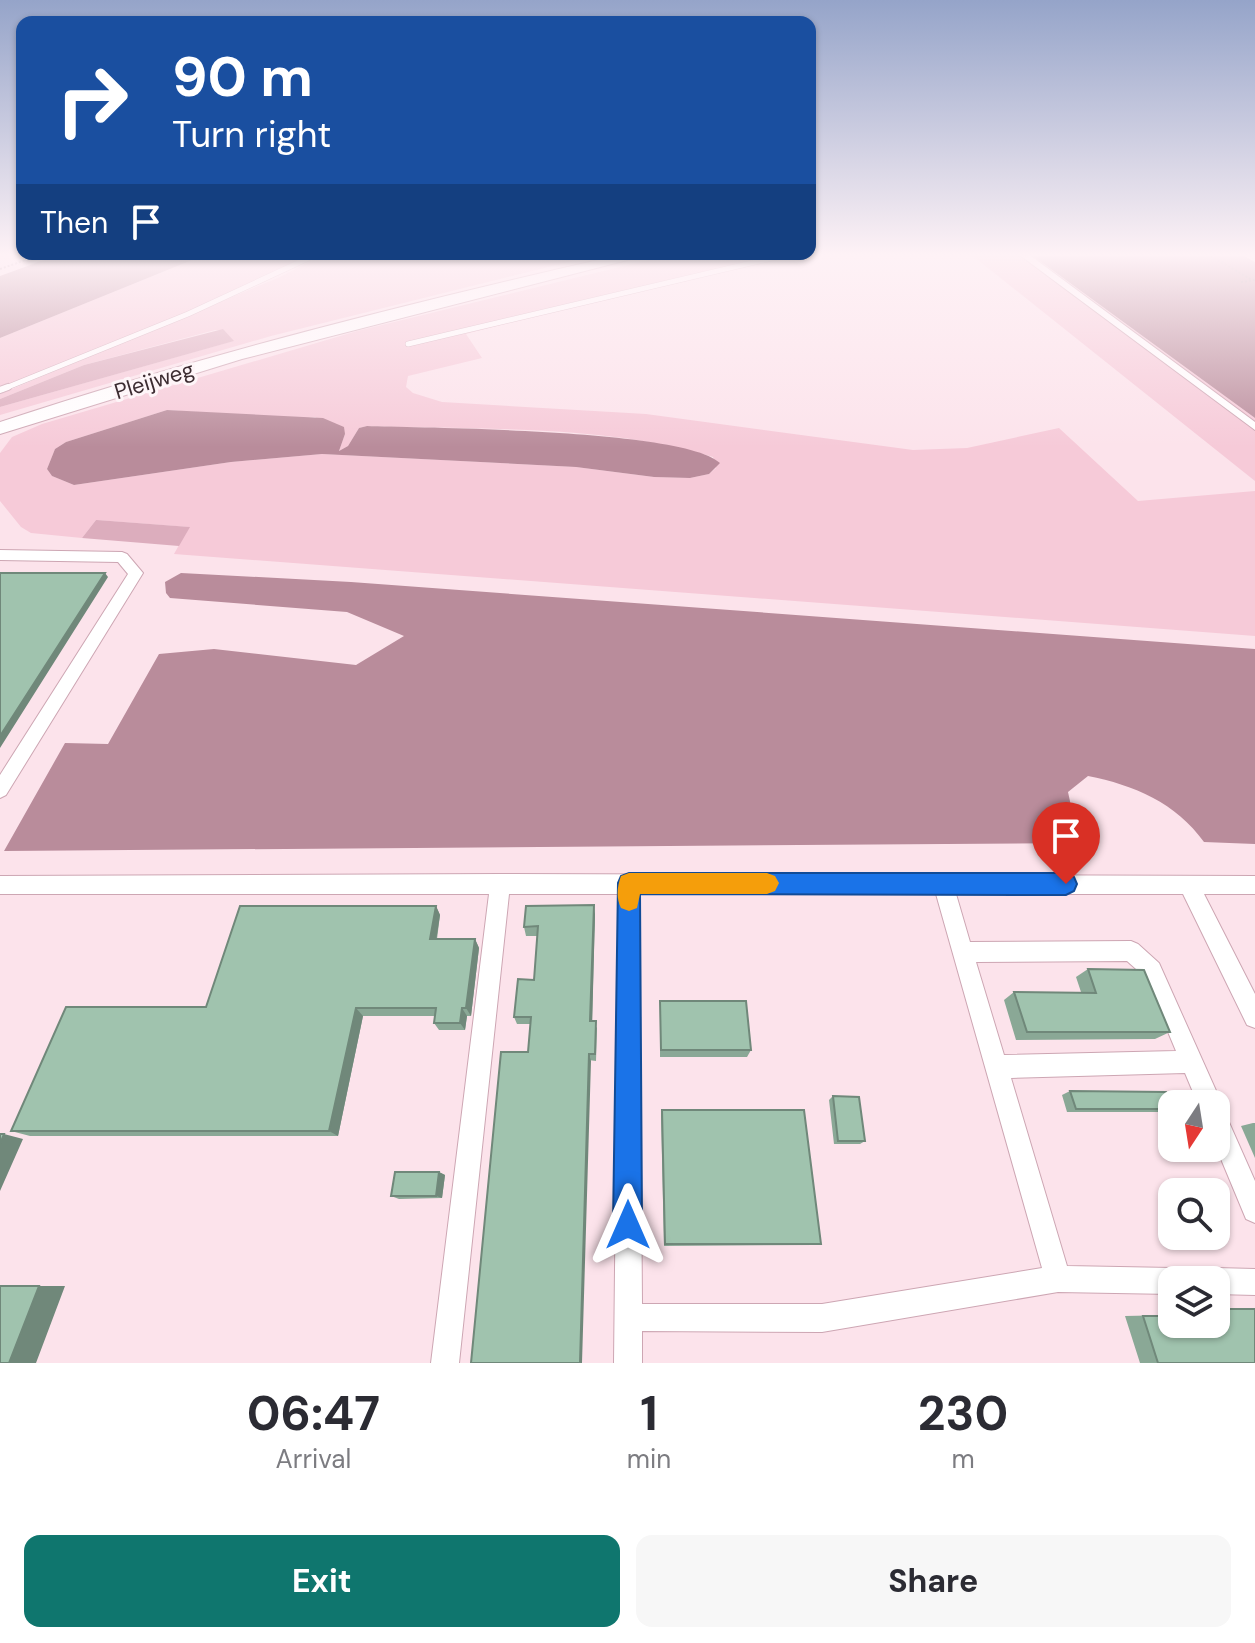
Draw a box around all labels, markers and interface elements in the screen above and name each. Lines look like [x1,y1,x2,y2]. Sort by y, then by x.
text: 90 m [172,40,313,113]
icon: right [40,48,144,152]
text: Turn right [172,111,331,158]
icon: arrive [124,200,168,244]
text: Then [40,203,108,242]
street label: Pleijweg [111,355,198,406]
pin [1032,802,1100,884]
icon: arrive [1044,814,1088,858]
north arrow [1158,1090,1230,1162]
map controls [1158,1090,1230,1338]
button: search [1158,1178,1230,1250]
position arrow [586,1183,670,1267]
button: layers [1158,1266,1230,1338]
text: 06:47 [247,1382,380,1445]
text: 1 [640,1382,658,1445]
text: 230 [918,1382,1008,1445]
text: Arrival [276,1442,351,1476]
text: min [627,1442,671,1476]
text: m [951,1442,975,1476]
button: Exit [24,1535,620,1627]
button: Share [636,1535,1231,1627]

